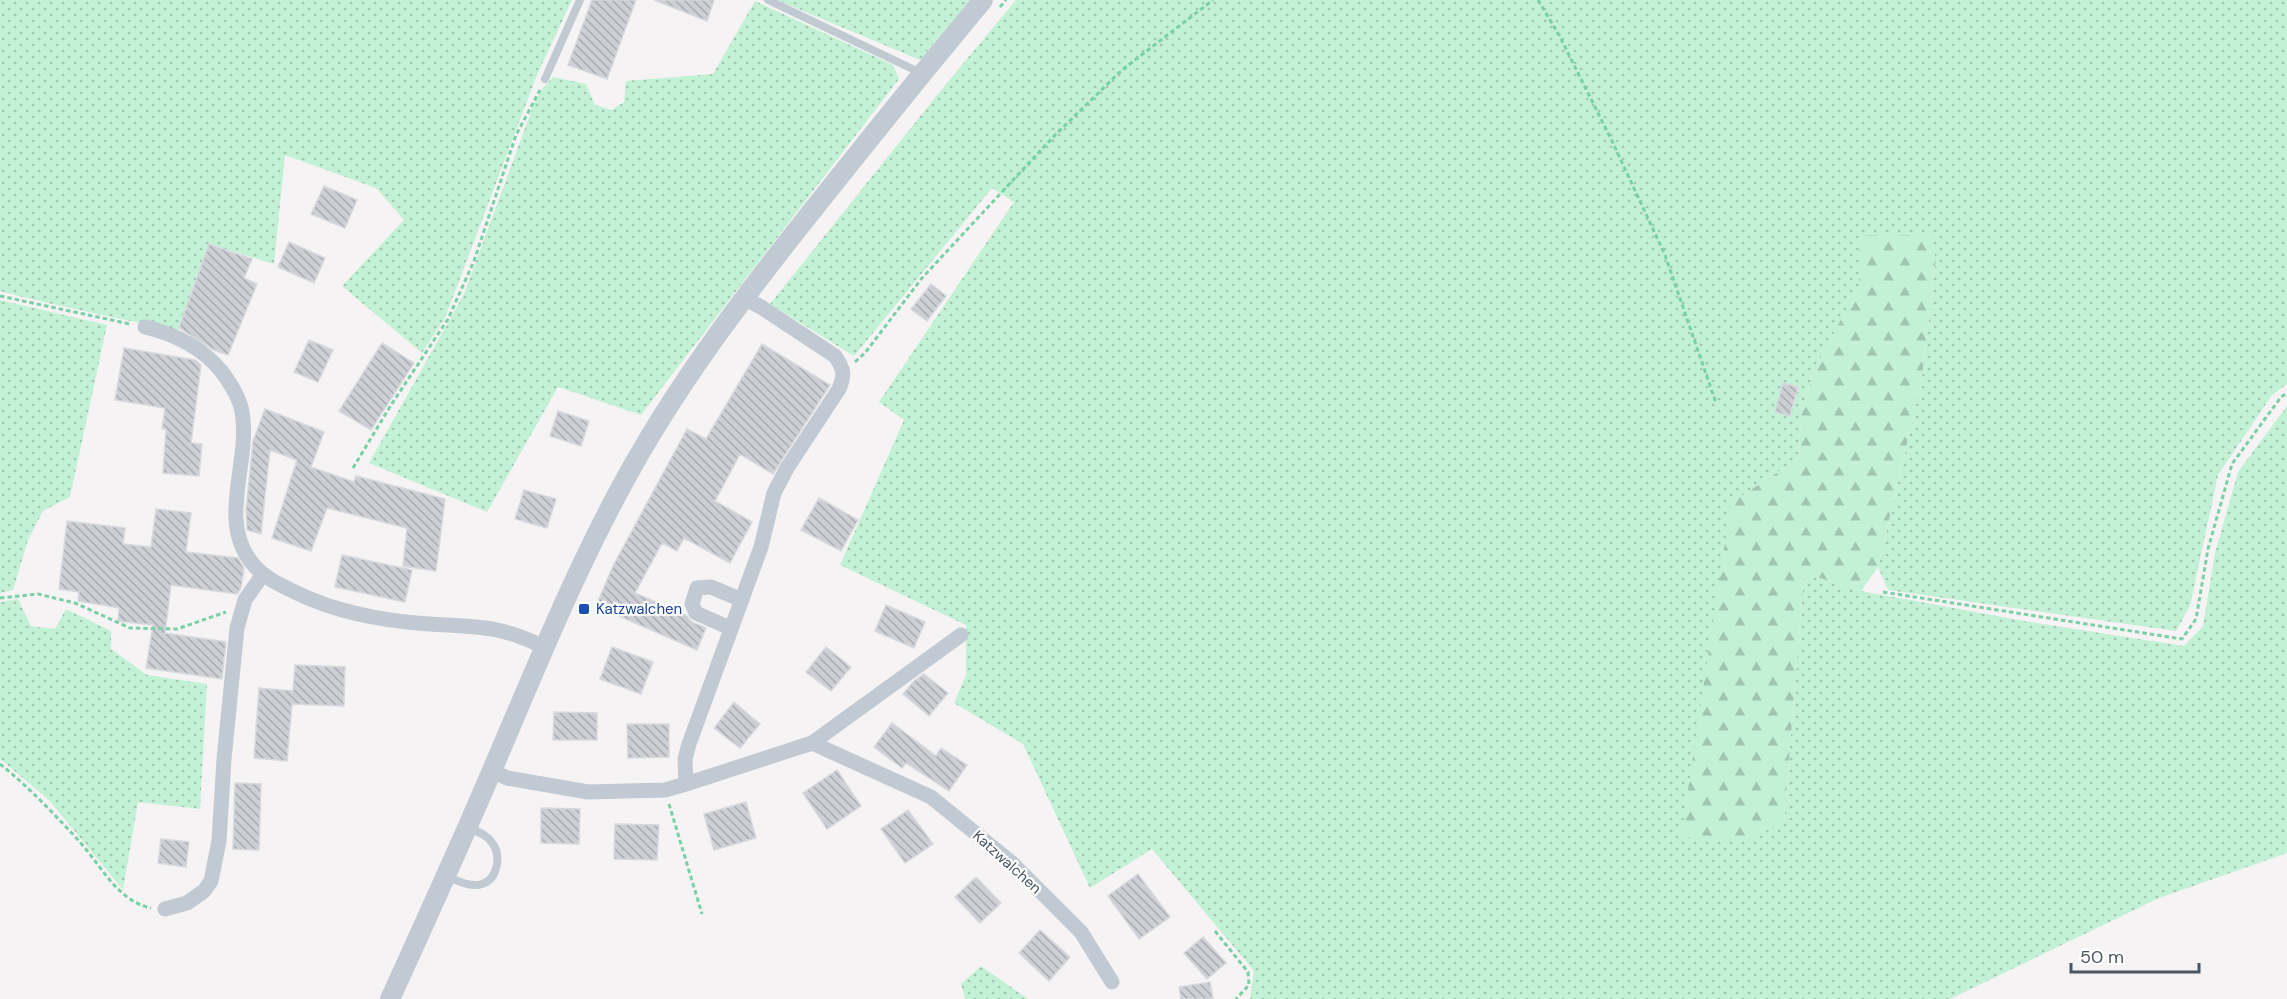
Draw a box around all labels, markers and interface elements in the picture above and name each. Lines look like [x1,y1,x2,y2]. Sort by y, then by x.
place label: Katzwalchen [596,599,682,619]
marker: Katzwalchen [577,602,591,616]
street label: Katzwalchen [968,826,1046,898]
scale bar [2071,936,2198,974]
text: 50 m [2080,945,2124,969]

